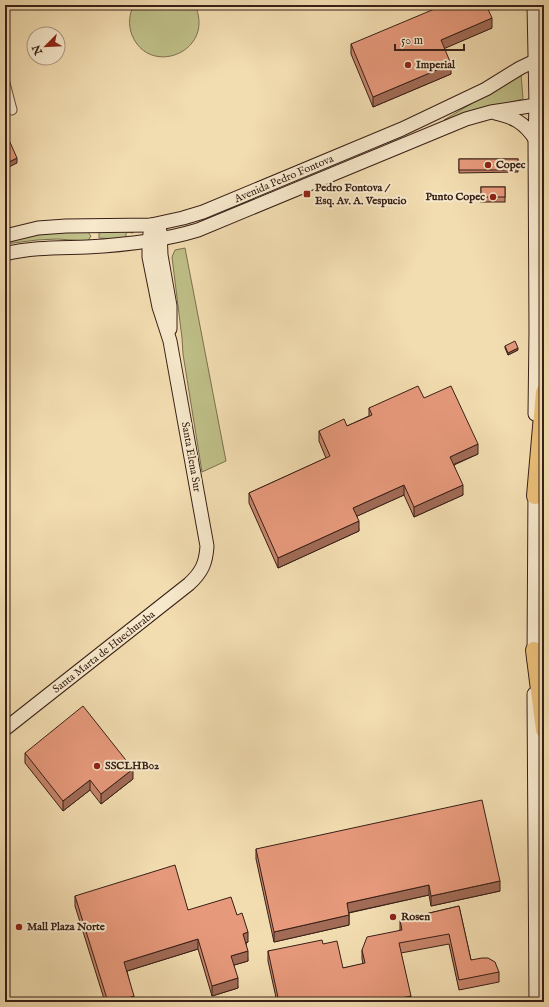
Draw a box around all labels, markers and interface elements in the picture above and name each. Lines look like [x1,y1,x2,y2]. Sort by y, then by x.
north arrow [26,26,66,66]
scale bar [395,26,464,52]
text: 50 m [401,33,423,48]
text: N [29,42,47,58]
place label: Imperial [416,58,456,72]
marker: Imperial [403,60,413,70]
street label: Avenida Pedro Fontova [232,152,336,207]
place label: Copec [496,158,526,172]
marker: Copec [483,160,493,170]
place label: Pedro Fontova / Esq. Av. A. Vespucio [315,181,406,208]
marker: Pedro Fontova / Esq. Av. A. Vespucio [302,189,312,199]
place label: Punto Copec [426,190,485,204]
marker: Punto Copec [488,192,498,202]
street label: Santa Elena Sur [178,421,204,493]
street label: Santa Marta de Huechuraba [50,607,158,696]
place label: SSCLHB02 [105,759,160,773]
marker: SSCLHB02 [92,761,102,771]
place label: Rosen [401,910,430,924]
marker: Rosen [388,912,398,922]
place label: Mall Plaza Norte [27,920,105,934]
marker: Mall Plaza Norte [14,922,24,932]

